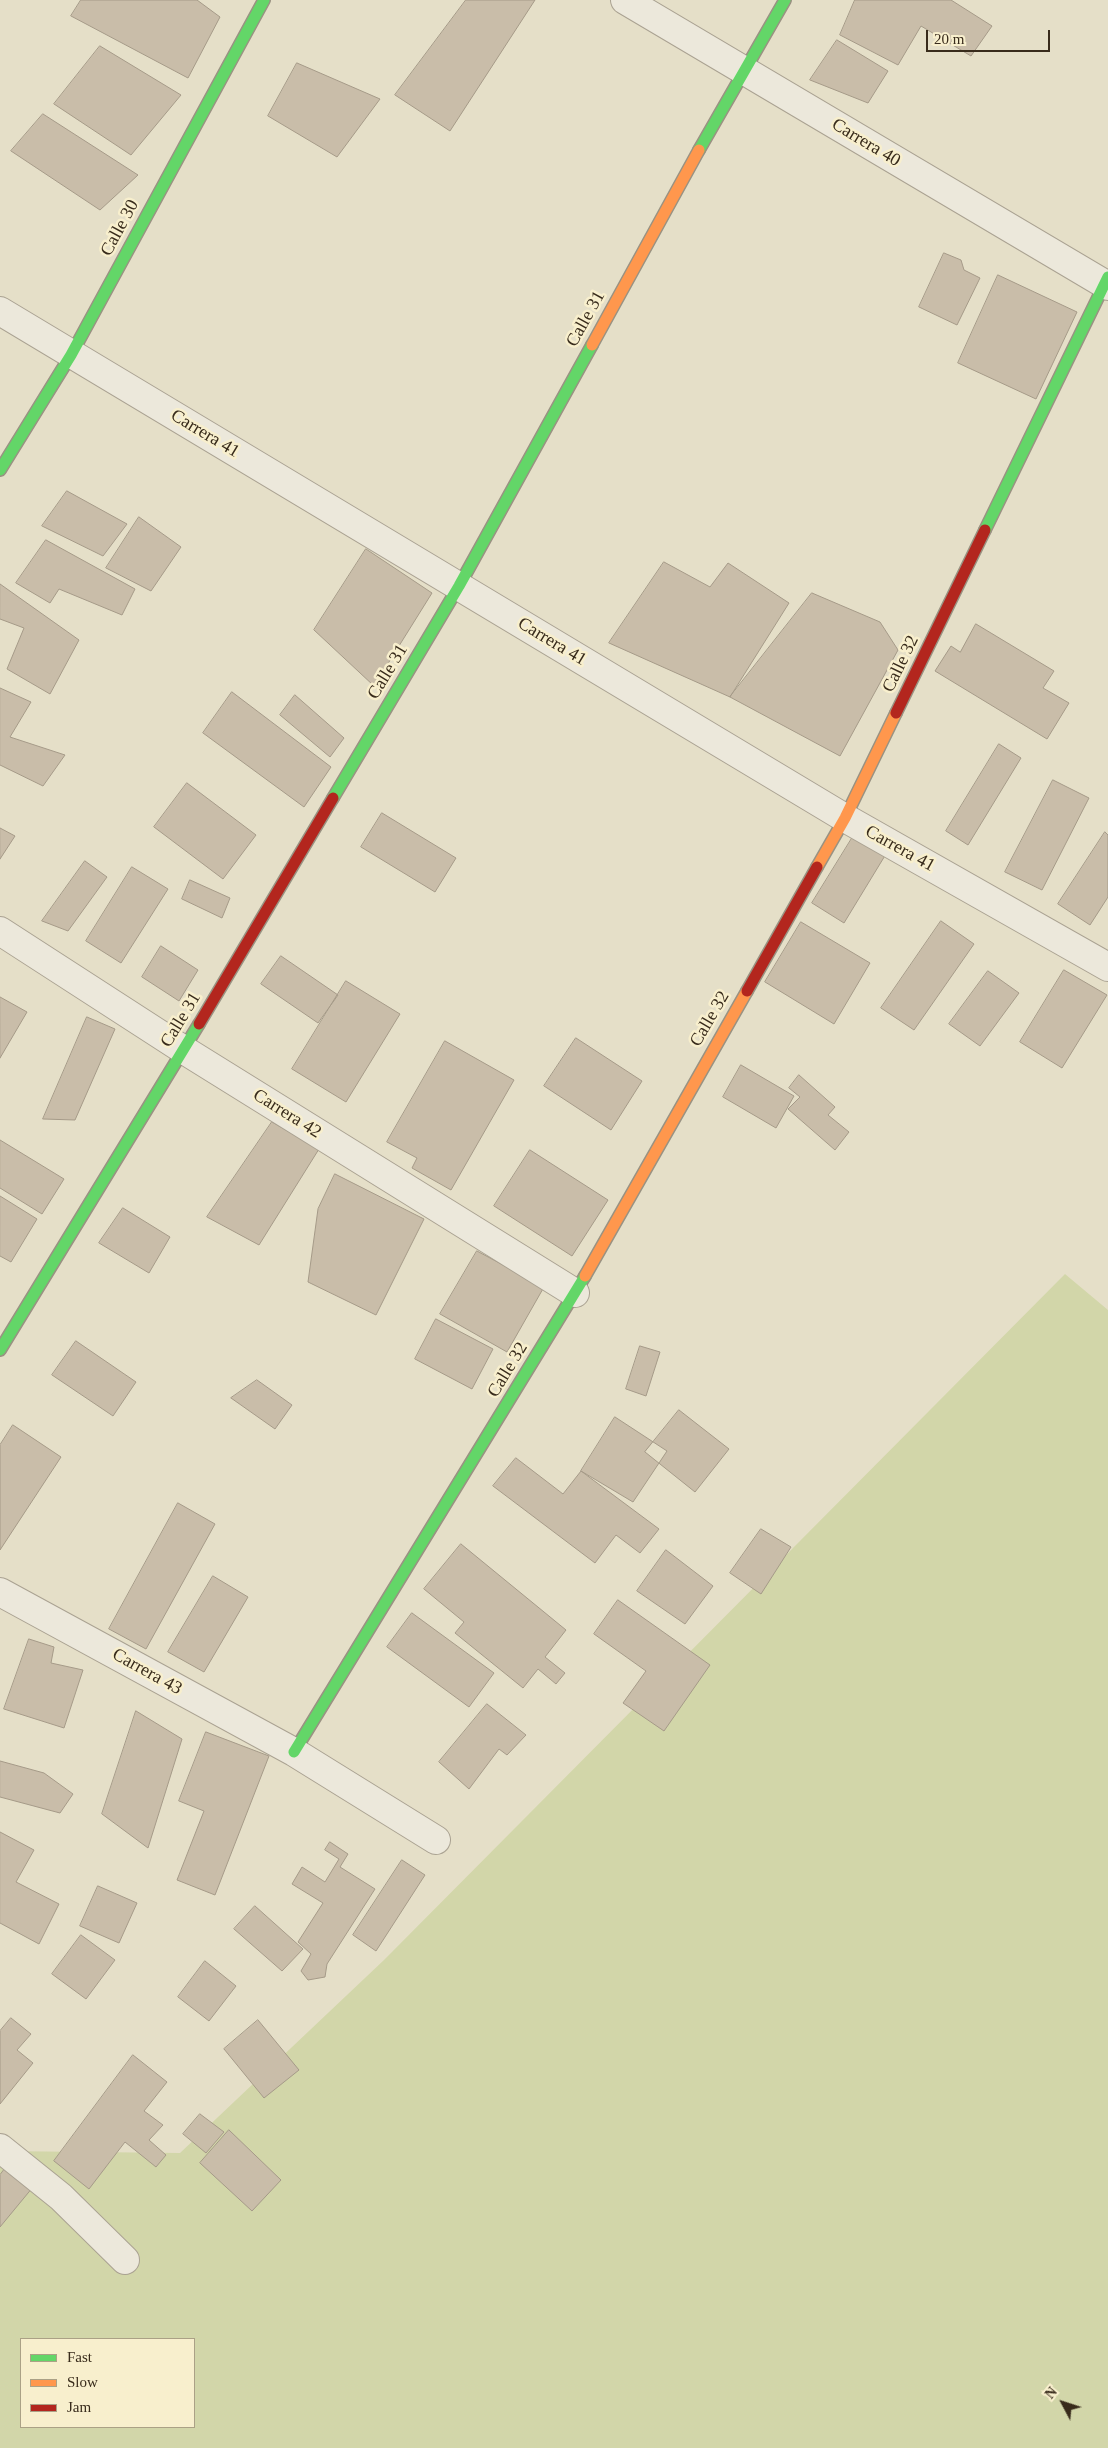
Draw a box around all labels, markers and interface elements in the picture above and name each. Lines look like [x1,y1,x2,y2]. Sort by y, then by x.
scale bar [928,20,1052,52]
text: 20 m [934,31,964,47]
street label: Carrera 40 [828,114,904,172]
street label: Calle 30 [96,196,144,260]
street label: Calle 31 [562,287,610,351]
street label: Carrera 41 [167,405,243,463]
street label: Carrera 41 [514,613,590,671]
street label: Calle 32 [878,632,924,696]
street label: Calle 31 [363,641,413,703]
street label: Carrera 41 [861,821,939,877]
street label: Calle 32 [686,987,734,1051]
street label: Calle 31 [156,989,206,1051]
street label: Carrera 42 [249,1085,325,1143]
street label: Calle 32 [483,1339,533,1401]
street label: Carrera 43 [108,1644,186,1700]
legend [20,2338,195,2428]
text: Fast [67,2349,92,2365]
text: Slow [67,2374,98,2390]
north arrow [1038,2378,1088,2428]
text: N [1042,2384,1060,2402]
text: Jam [67,2399,91,2415]

